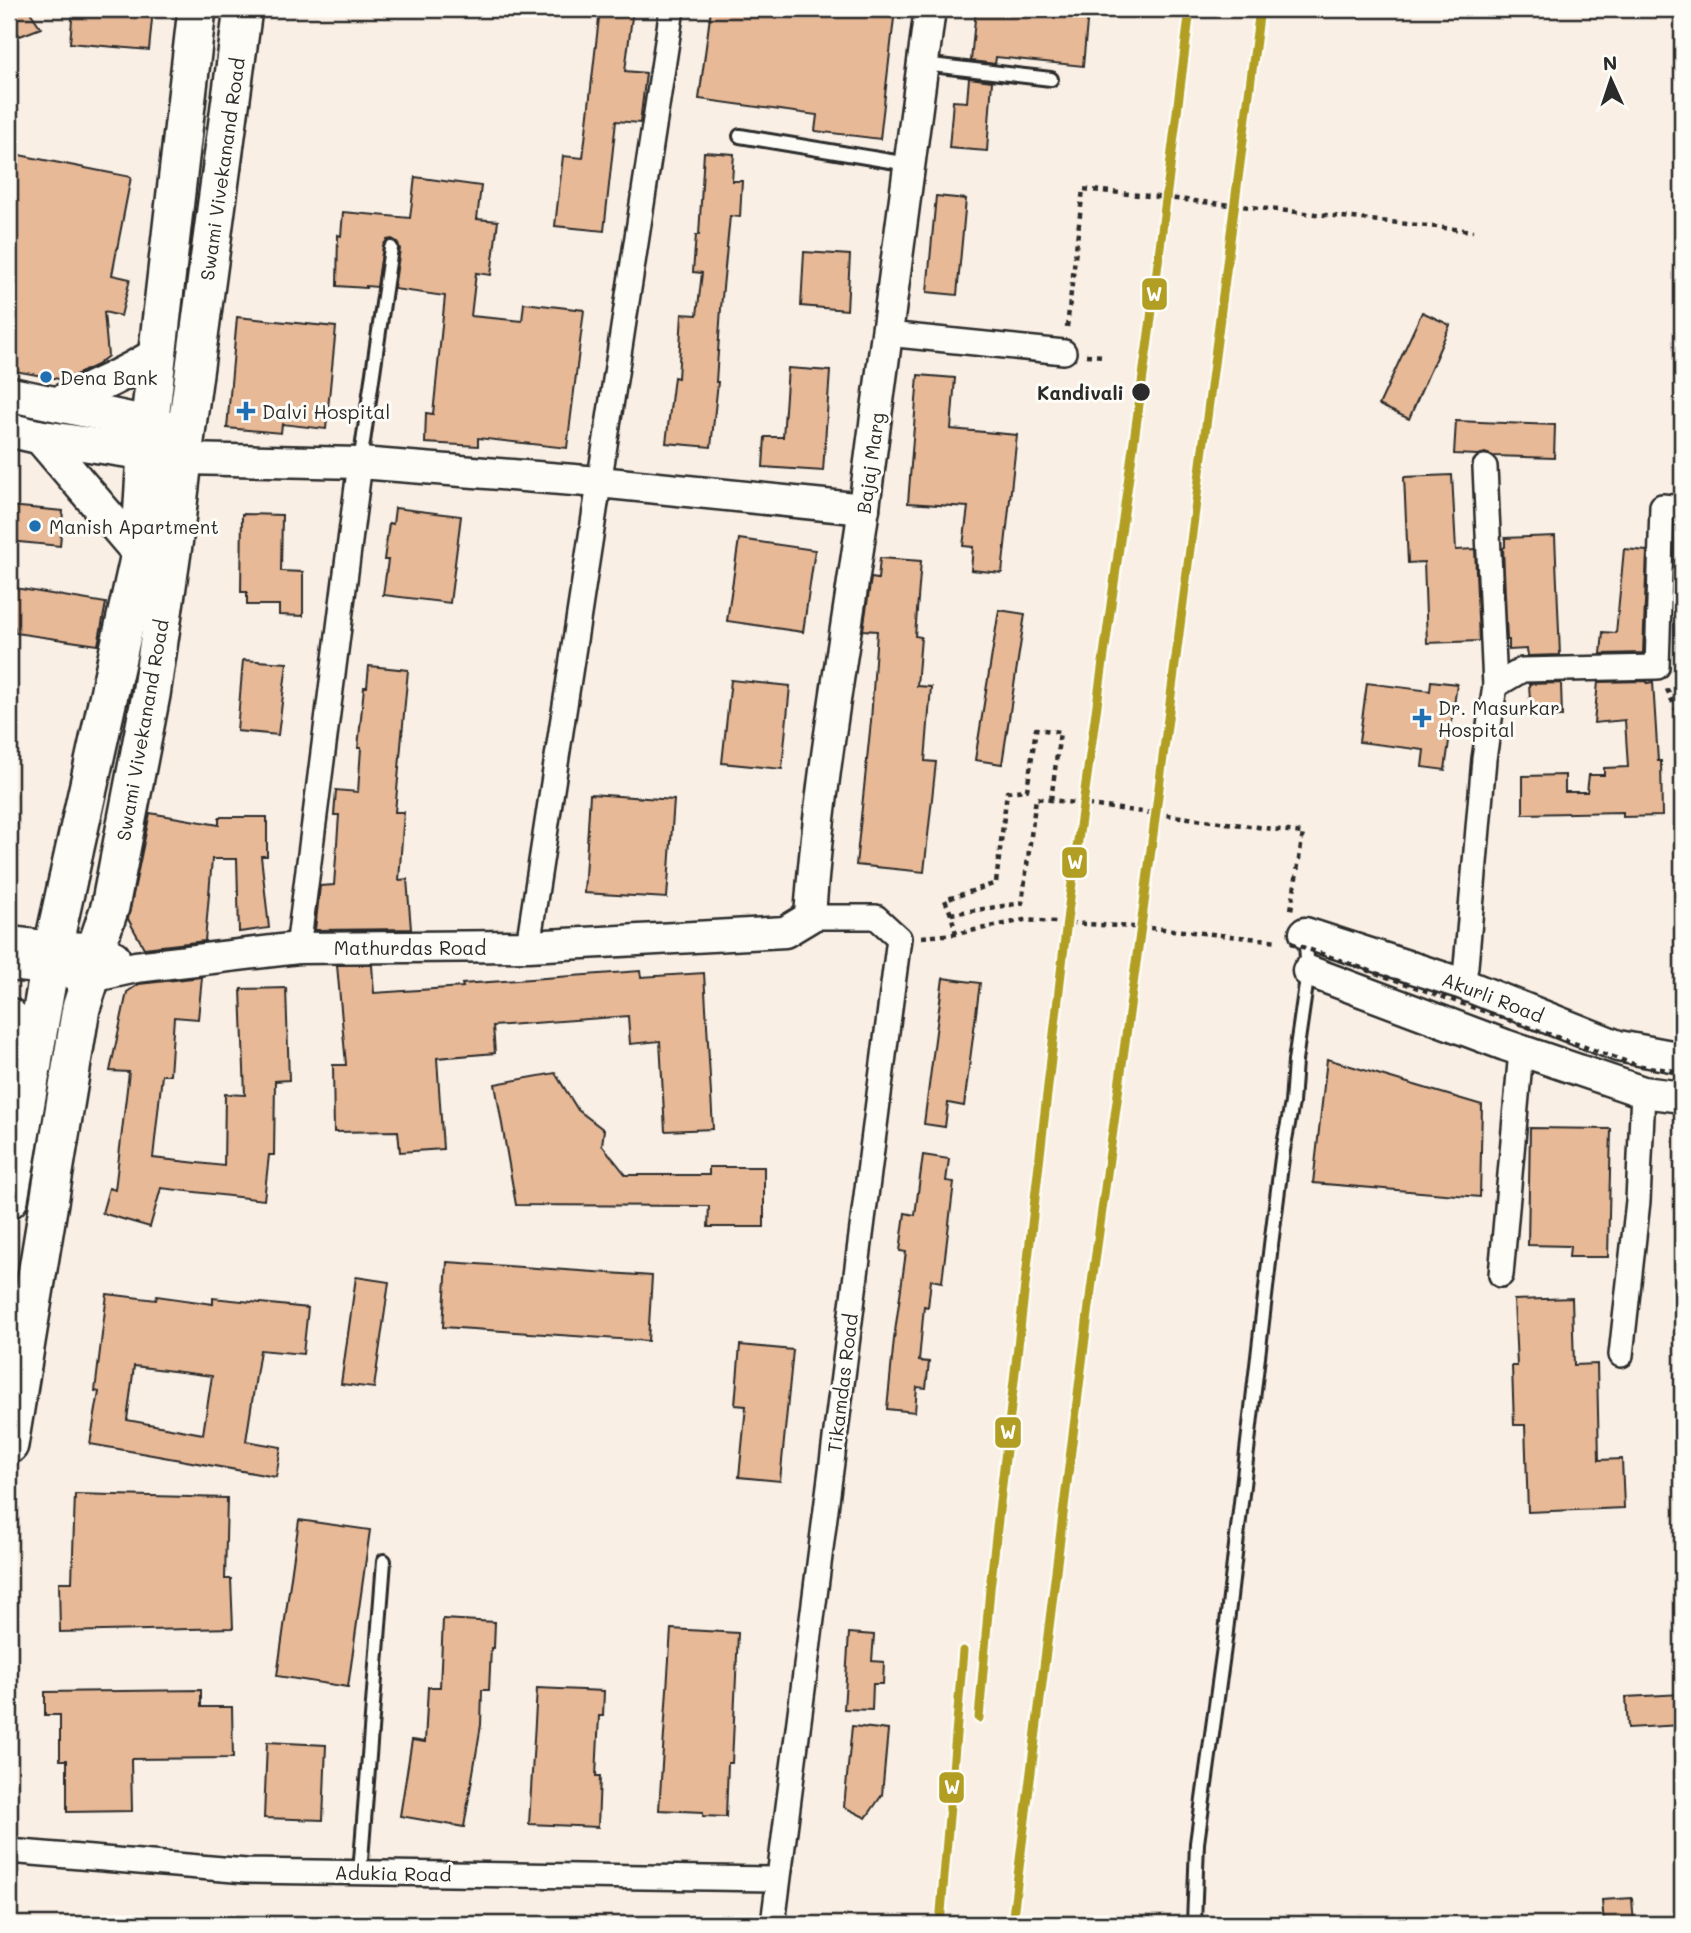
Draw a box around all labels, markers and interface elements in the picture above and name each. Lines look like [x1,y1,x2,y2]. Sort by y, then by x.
north arrow [1576,46,1646,116]
text: N [1602,50,1618,75]
street label: Swami Vivekanand Road [194,56,250,282]
line badge: W [1141,277,1168,311]
text: W [1146,281,1162,306]
place label: Dena Bank [60,365,158,390]
marker: Dena Bank [38,369,54,385]
place label: Kandivali [1037,380,1124,405]
marker: Kandivali [1130,381,1152,403]
place label: Dalvi Hospital [262,399,390,424]
marker: Dalvi Hospital [236,401,256,421]
street label: Bajaj Marg [851,411,889,515]
place label: Manish Apartment [49,514,219,539]
marker: Manish Apartment [27,518,43,534]
street label: Swami Vivekanand Road [110,617,174,843]
place label: Dr. Masurkar Hospital [1438,695,1560,742]
marker: Dr. Masurkar Hospital [1412,708,1432,728]
line badge: W [1061,846,1088,879]
text: W [1067,849,1083,874]
street label: Mathurdas Road [334,935,486,960]
street label: Akurli Road [1438,966,1548,1028]
street label: Tikamdas Road [821,1312,863,1454]
line badge: W [994,1416,1022,1449]
text: W [1000,1419,1016,1444]
line badge: W [938,1771,965,1804]
text: W [944,1774,960,1799]
street label: Adukia Road [334,1859,452,1887]

